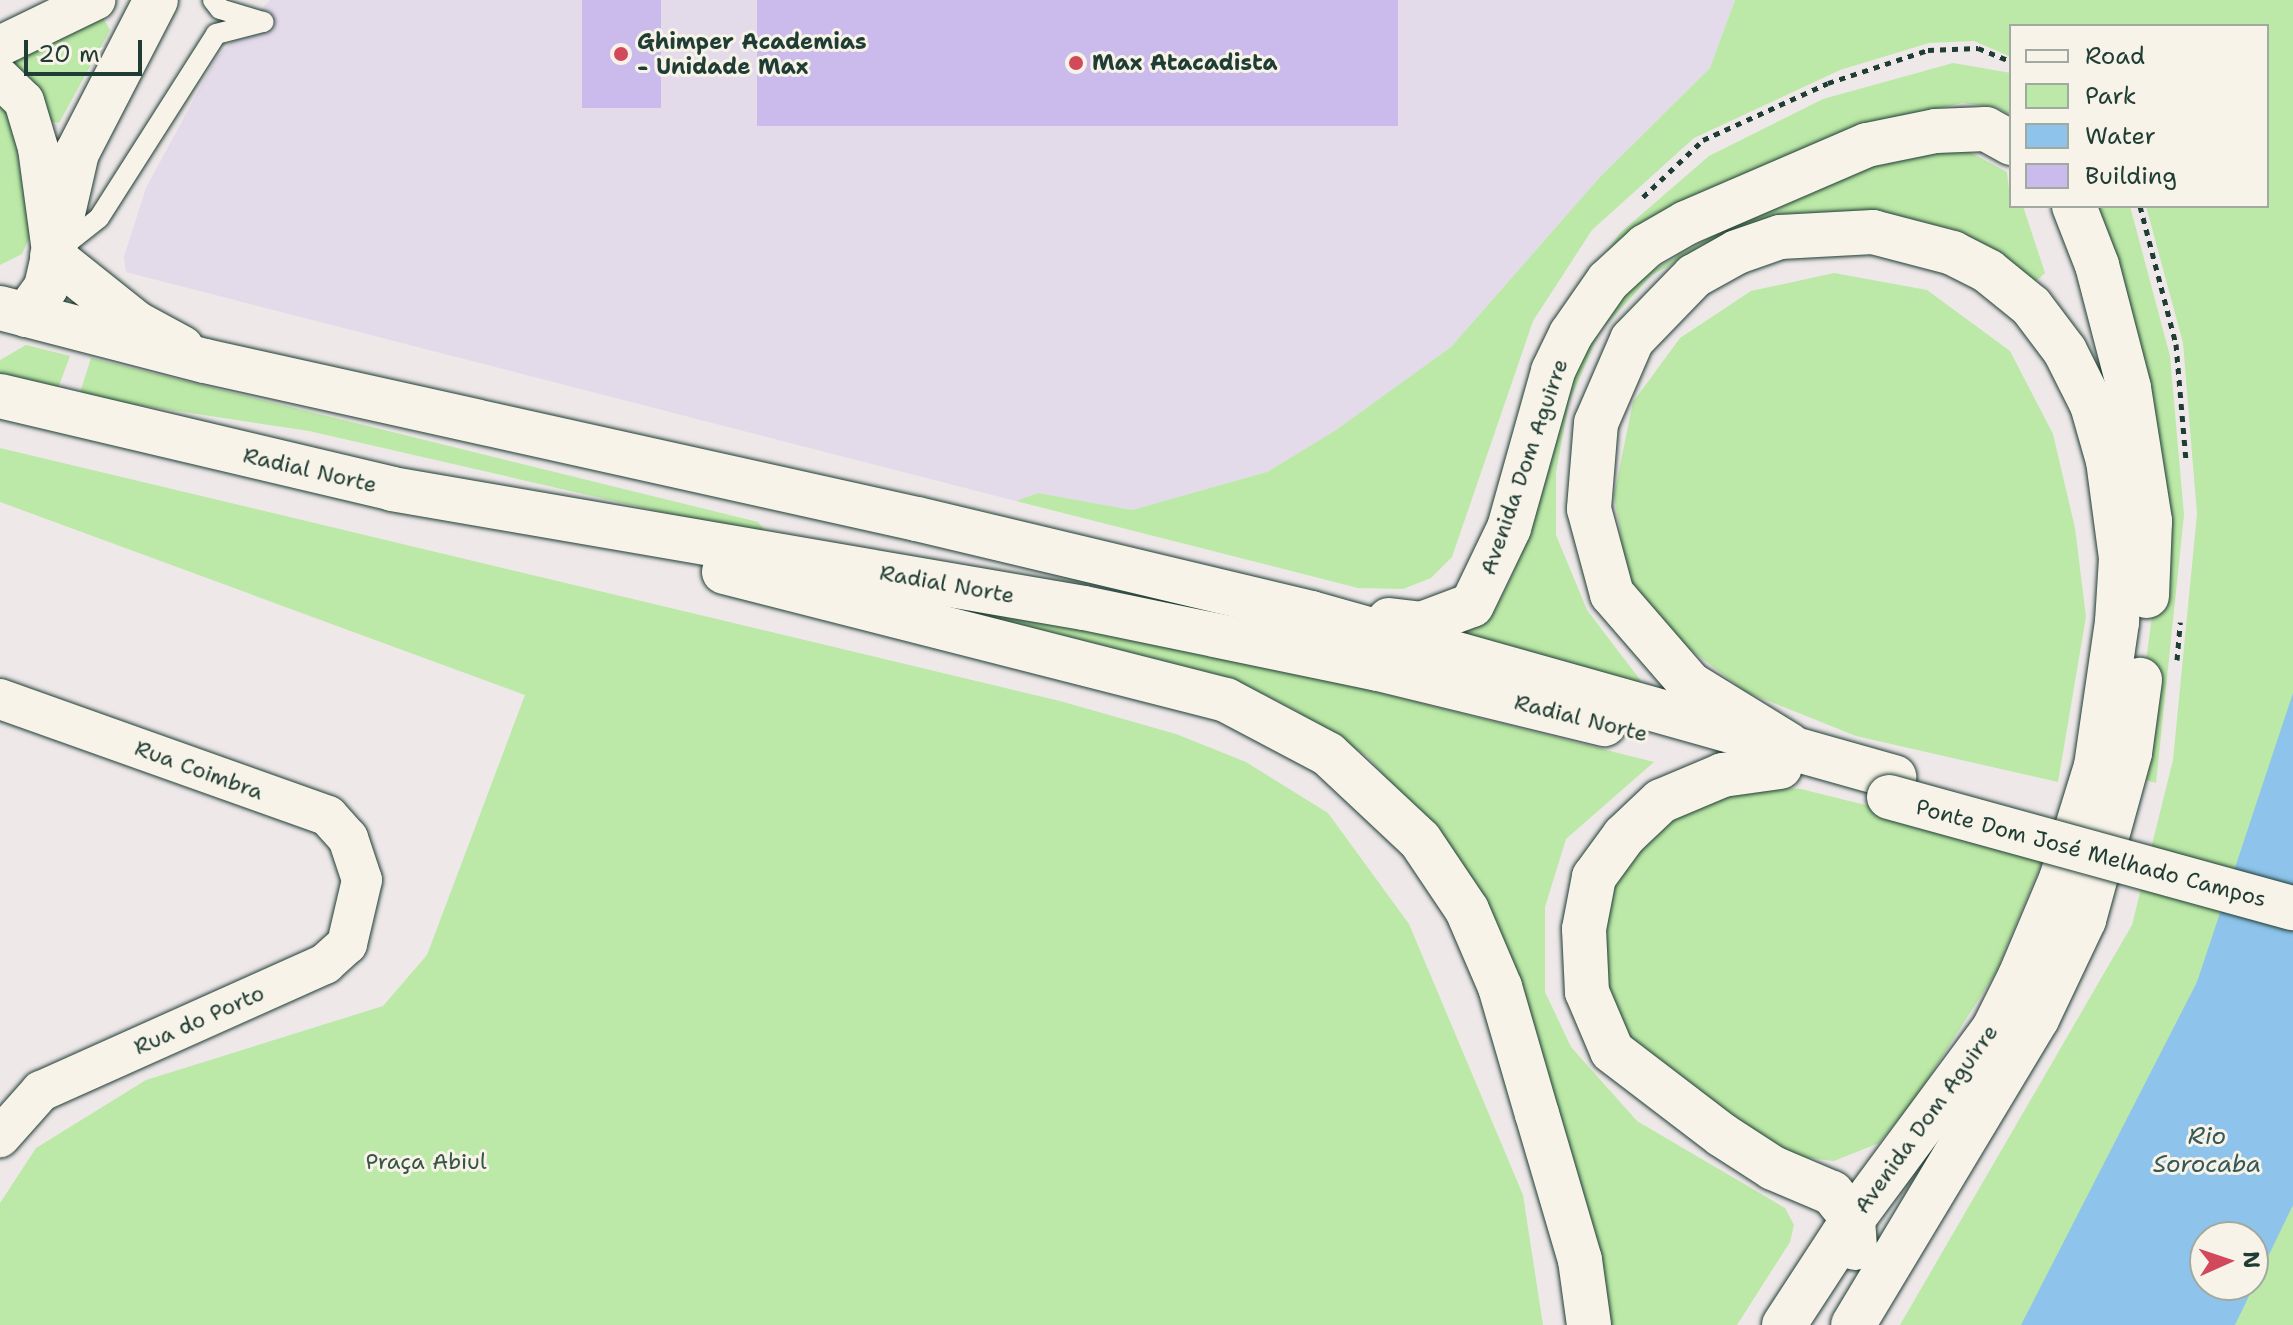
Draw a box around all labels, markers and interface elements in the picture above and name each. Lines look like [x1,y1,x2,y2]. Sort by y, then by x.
scale bar [28,24,146,74]
legend [2009,24,2269,208]
place label: Ghimper Academias - Unidade Max [637,28,867,80]
text: 20 m [38,38,100,70]
text: Road [2085,40,2145,72]
marker: Ghimper Academias - Unidade Max [612,45,630,63]
place label: Max Atacadista [1092,50,1277,76]
marker: Max Atacadista [1067,54,1085,72]
text: Park [2085,80,2137,112]
text: Water [2085,120,2156,152]
text: Building [2085,160,2177,192]
street label: Avenida Dom Aguirre [1475,355,1573,579]
street label: Radial Norte [241,442,379,498]
street label: Radial Norte [878,559,1016,609]
street label: Radial Norte [1512,689,1650,747]
street label: Rua Coimbra [131,735,267,805]
street label: Ponte Dom José Melhado Campos [1913,793,2269,913]
street label: Rua do Porto [130,980,268,1060]
street label: Avenida Dom Aguirre [1849,1019,2003,1219]
water label: Rio Sorocaba [2153,1123,2261,1179]
park label: Praça Abiul [365,1149,487,1175]
north arrow [2189,1221,2269,1301]
text: N [2237,1250,2266,1269]

